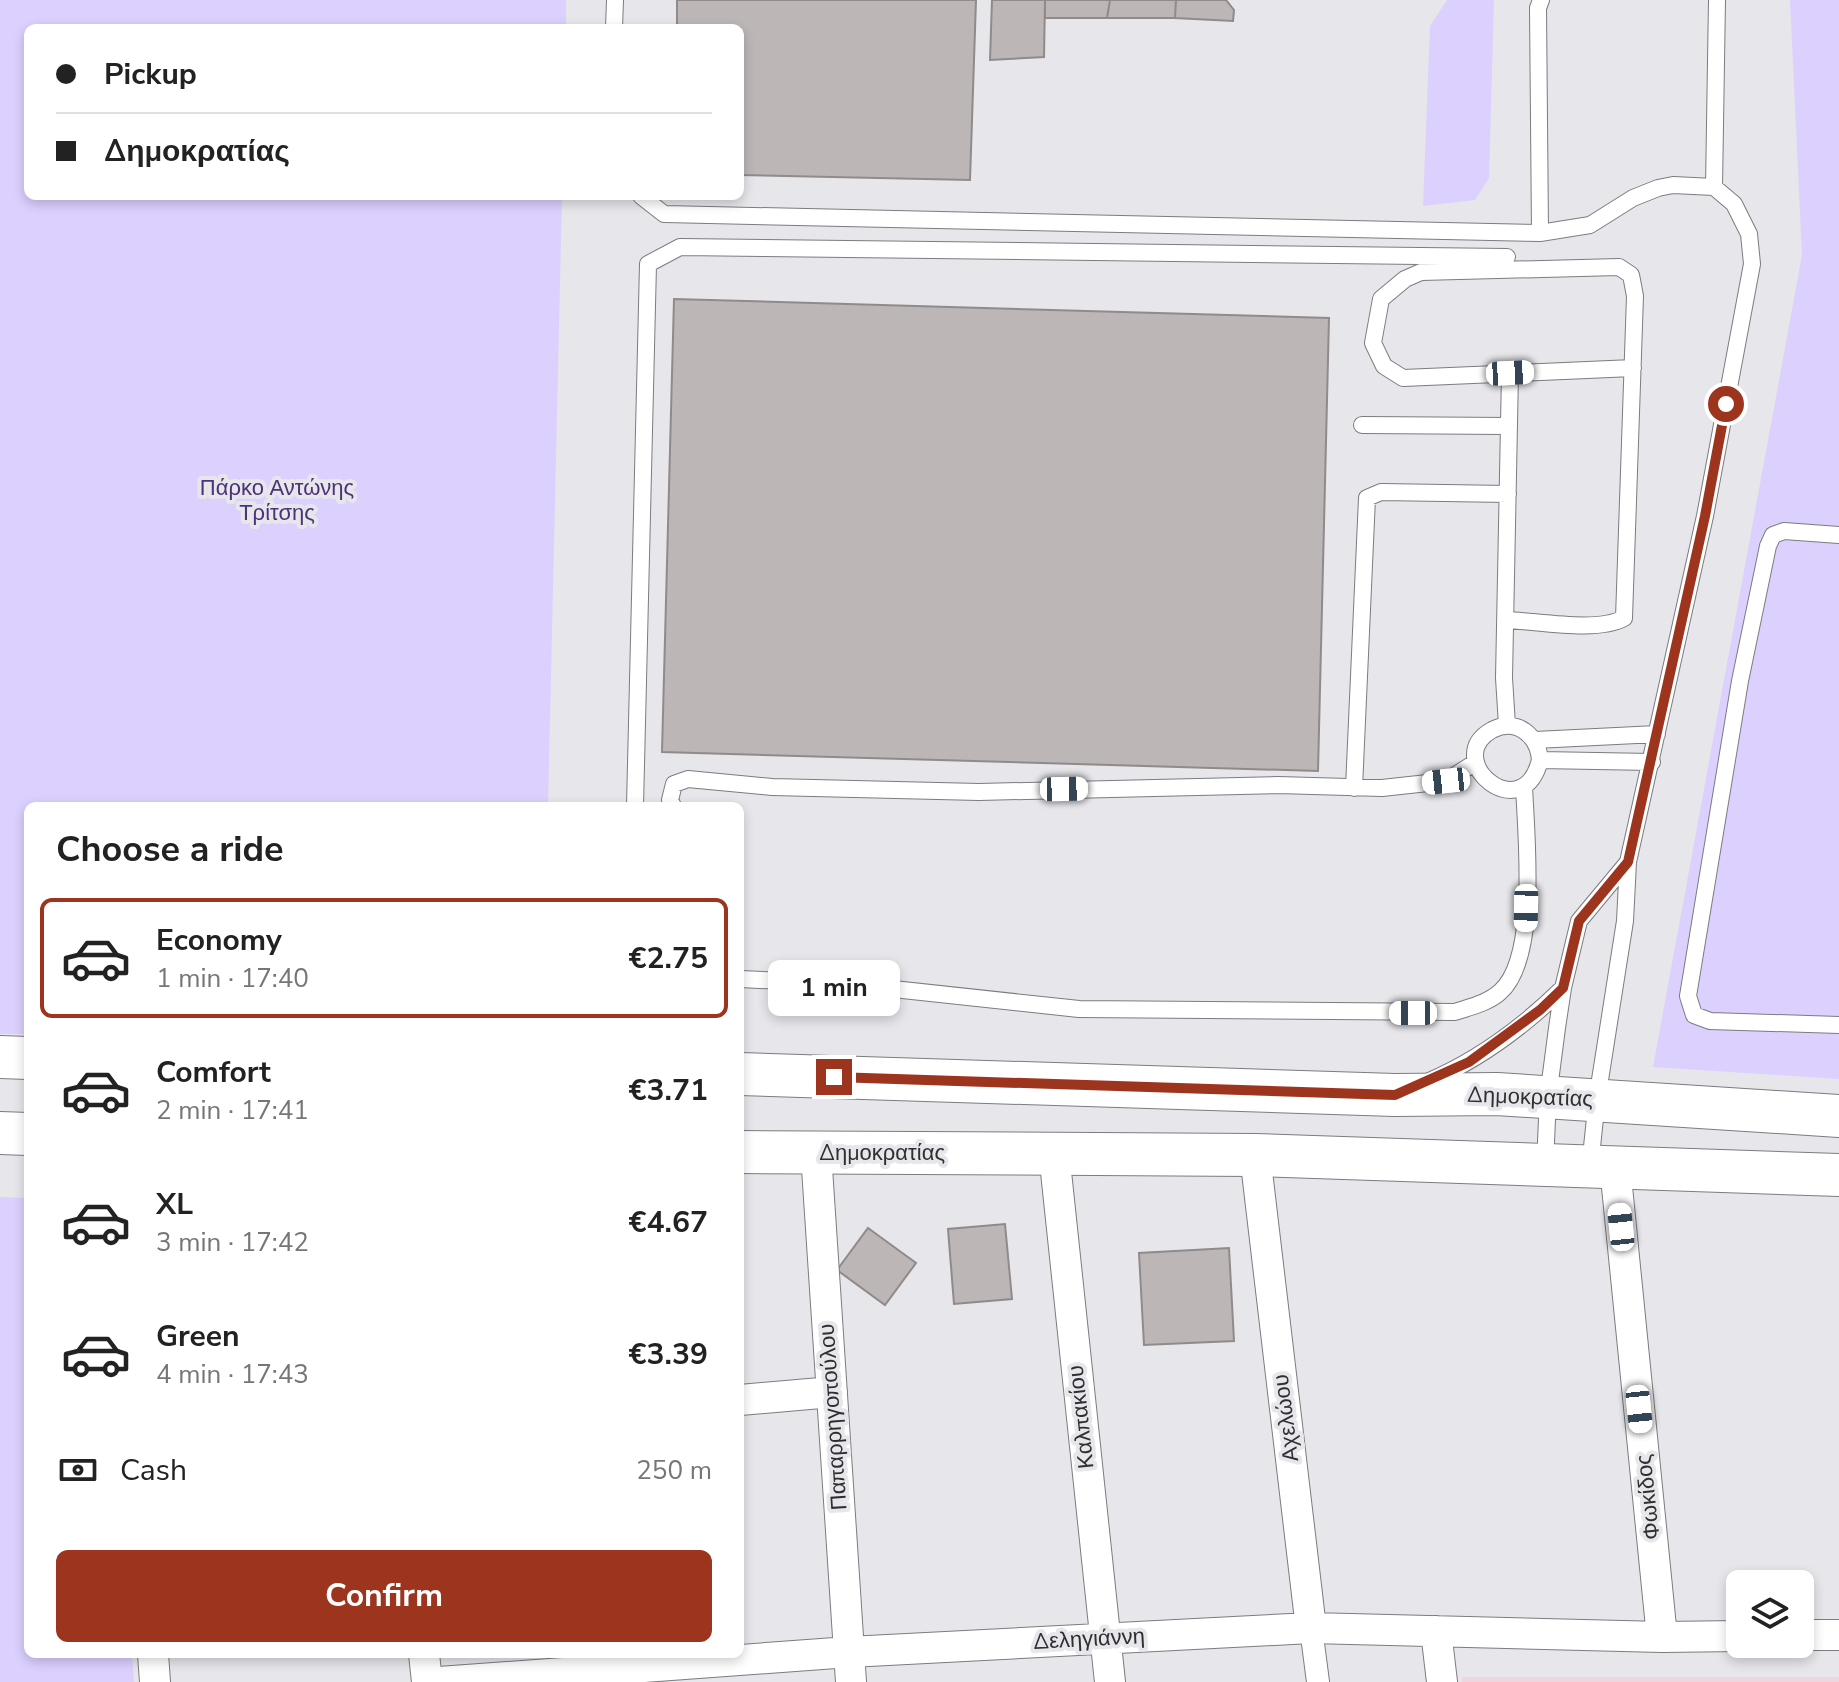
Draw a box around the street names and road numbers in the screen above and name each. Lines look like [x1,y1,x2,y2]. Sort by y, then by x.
street label: Δημοκρατίας [1467,1080,1593,1114]
street label: Δημοκρατίας [819,1138,945,1168]
street label: Παπαρρηγοπούλου [812,1323,854,1511]
street label: Καλπακίου [1061,1364,1101,1470]
street label: Αχελώου [1266,1373,1306,1463]
street label: Φωκίδος [1629,1453,1667,1541]
street label: Δεληγιάννη [1032,1621,1146,1657]

